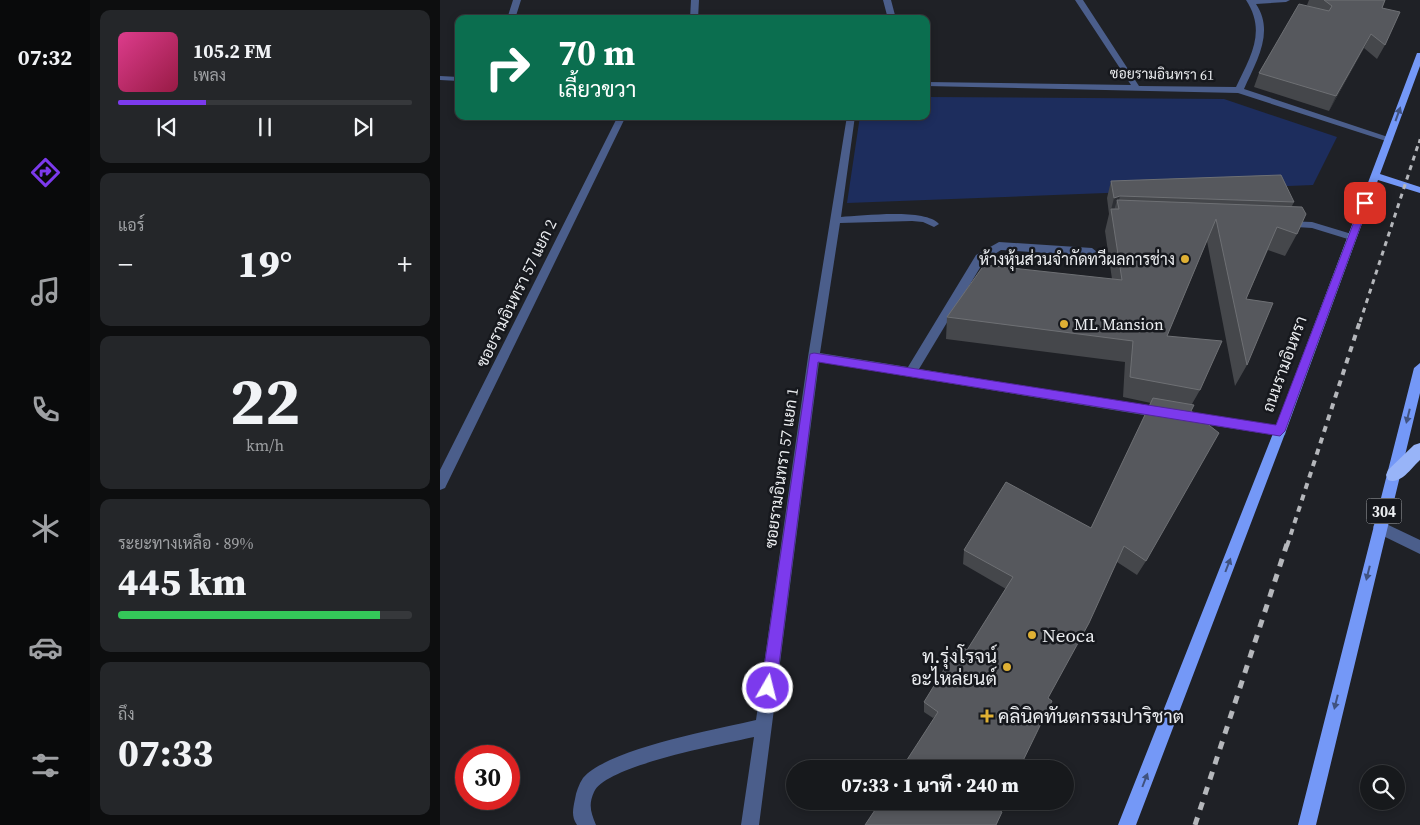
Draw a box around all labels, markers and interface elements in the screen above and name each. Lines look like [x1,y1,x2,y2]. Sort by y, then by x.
text: 70 m [558,29,635,77]
icon: right [475,35,540,100]
text: 105.2 FM [193,38,272,64]
text: 07:32 [18,42,72,72]
street label: ซอยรามอินทรา 61 [1110,63,1214,85]
text: เพลง [193,64,226,86]
text: เลี้ยวขวา [558,74,636,104]
one-way arrow [1394,106,1402,121]
icon: previous [153,113,181,141]
icon: pause [251,113,279,141]
icon: next [349,113,377,141]
icon: directions [28,155,63,190]
pin [1344,182,1386,224]
icon: arrive [1351,189,1379,217]
text: แอร์ [118,214,144,236]
street label: ซอยรามอินทรา 57 แยก 2 [471,215,561,371]
text: 19° [238,238,292,290]
text: − [118,245,133,283]
text: + [397,245,412,283]
place label: ห้างหุ้นส่วนจำกัดทวีผลการช่าง [979,248,1175,271]
marker: ห้างหุ้นส่วนจำกัดทวีผลการช่าง [1179,253,1191,265]
icon: music [28,274,63,309]
place label: ML Mansion [1074,313,1164,335]
street label: ถนนรามอินทรา [1256,313,1312,415]
marker: ML Mansion [1058,318,1070,330]
text: 22 [230,357,300,446]
street label: ซอยรามอินทรา 57 แยก 1 [759,386,803,550]
icon: phone [28,392,63,427]
one-way arrow [1404,408,1412,423]
text: km/h [246,434,284,456]
road number: 304 [1366,498,1402,524]
icon: climate [28,511,63,546]
text: ระยะทางเหลือ · 89% [118,532,254,554]
text: 445 km [118,556,246,608]
one-way arrow [1225,557,1232,572]
one-way arrow [1364,566,1372,581]
place label: Neoca [1042,622,1095,648]
marker: Neoca [1026,629,1038,641]
icon: car [28,630,63,665]
place label: ท.รุ่งโรจน์ อะไหล่ยนต์ [911,643,997,691]
position arrow [741,661,793,713]
marker: ท.รุ่งโรจน์ อะไหล่ยนต์ [1001,661,1013,673]
one-way arrow [1332,695,1340,710]
text: ถึง [118,703,135,725]
place label: คลินิคทันตกรรมปาริชาต [998,703,1184,729]
marker: คลินิคทันตกรรมปาริชาต [980,709,994,723]
text: 07:33 [118,727,213,779]
speed limit sign: 30 [455,745,520,810]
icon: filters [28,748,63,783]
map controls [1360,765,1405,810]
button: search [1360,765,1405,810]
text: 07:33 · 1 นาที · 240 m [841,772,1019,798]
one-way arrow [1141,772,1149,787]

